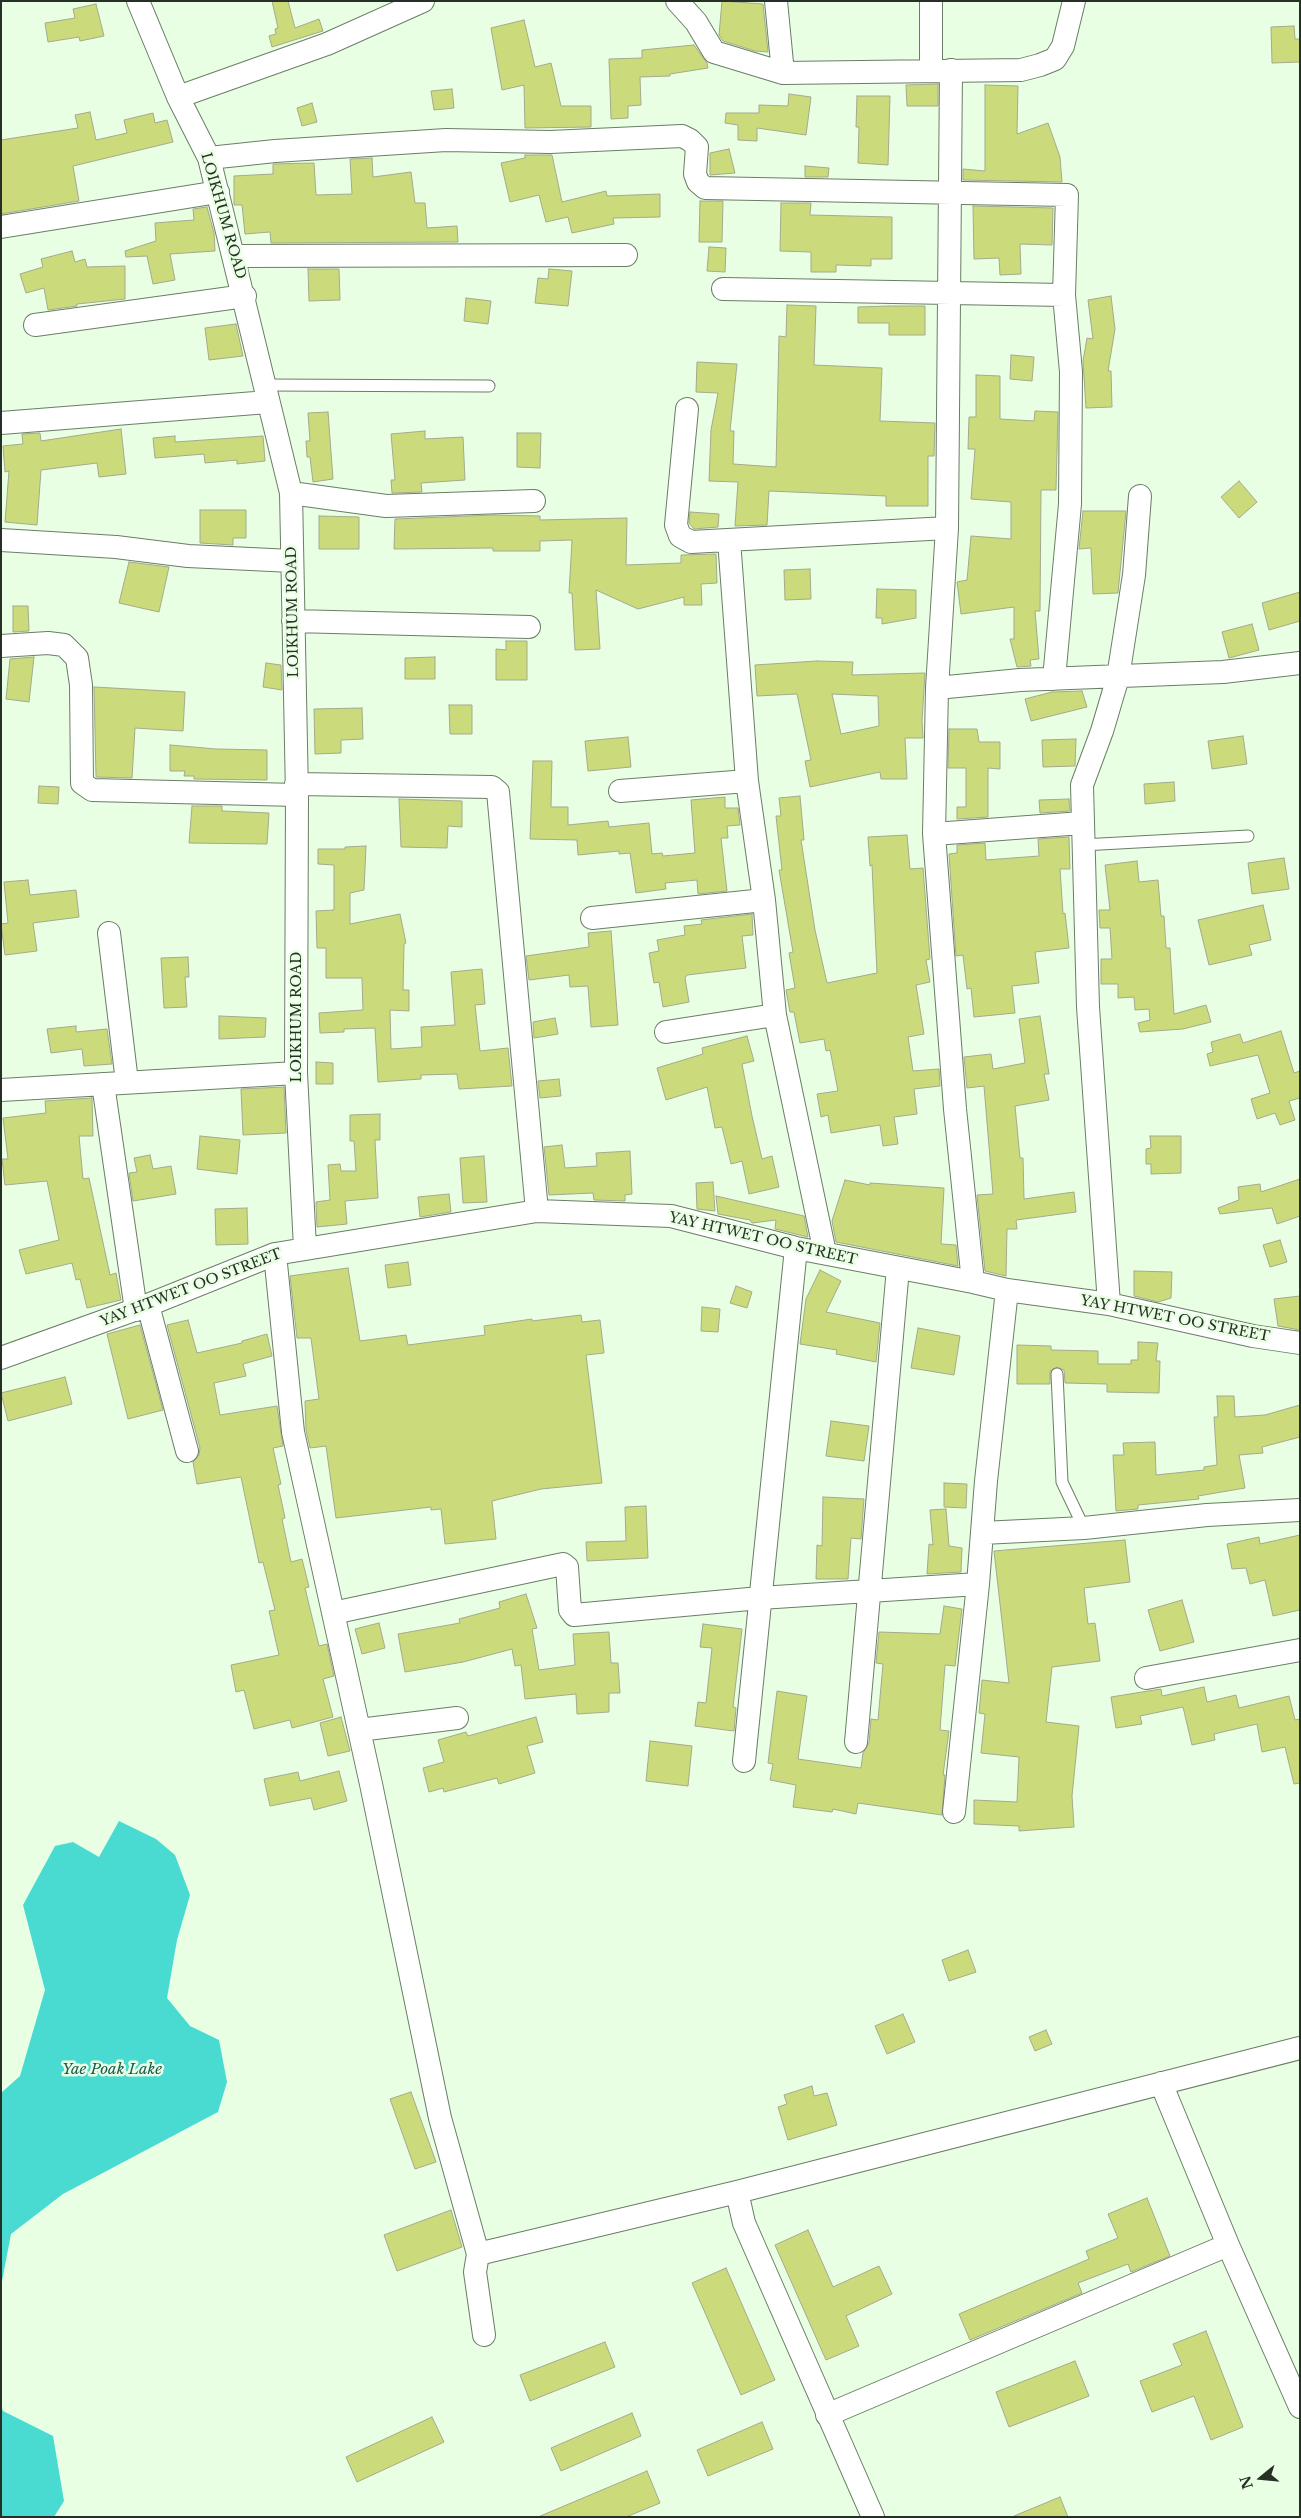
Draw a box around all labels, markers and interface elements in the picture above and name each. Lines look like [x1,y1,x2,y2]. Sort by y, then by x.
street label: LOIKHUM ROAD [197,151,249,281]
street label: LOIKHUM ROAD [283,546,303,678]
street label: LOIKHUM ROAD [289,952,305,1082]
street label: YAY HTWET OO STREET [667,1209,859,1269]
street label: YAY HTWET OO STREET [98,1246,284,1330]
street label: YAY HTWET OO STREET [1079,1292,1271,1346]
water label: Yae Poak Lake [62,2061,162,2079]
north arrow [1236,2453,1286,2503]
text: N [1236,2473,1257,2491]

